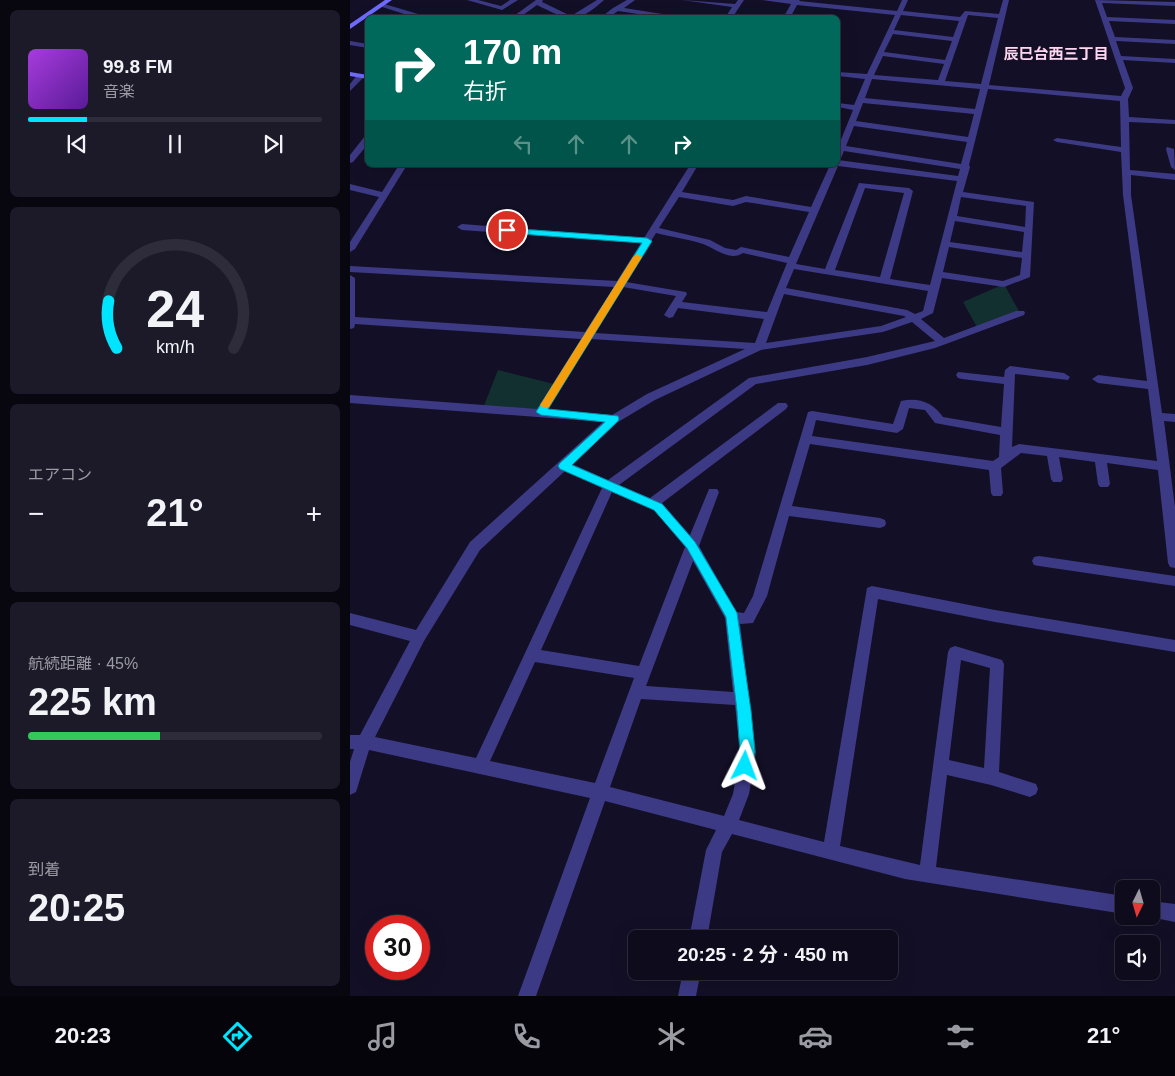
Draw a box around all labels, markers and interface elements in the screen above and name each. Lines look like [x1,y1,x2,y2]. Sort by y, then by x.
text: 170 m [463,32,562,71]
icon: right [380,35,445,100]
district label: 辰巳台西三丁目 [1003,45,1109,62]
text: 99.8 FM [103,56,173,77]
text: 右折 [463,79,507,104]
text: 音楽 [103,83,135,100]
icon: previous [63,130,91,158]
icon: pause [161,130,189,158]
icon: next [259,130,287,158]
icon: left [509,130,537,158]
icon: ahead [562,130,590,158]
icon: ahead [615,130,643,158]
icon: right [668,130,696,158]
pin [486,209,528,251]
icon: arrive [493,216,521,244]
text: 24 [146,280,204,338]
text: km/h [156,337,194,357]
text: エアコン [28,466,92,483]
text: 21° [146,492,204,534]
text: − [28,498,44,529]
text: + [306,498,322,529]
text: 航続距離 · 45% [28,655,138,672]
text: 225 km [28,681,157,723]
position arrow [718,739,770,791]
text: 到着 [28,861,60,878]
north arrow [1115,880,1160,925]
map controls [1115,880,1160,980]
text: 20:25 [28,887,125,929]
speed limit sign: 30 [365,915,430,980]
button: sound [1115,935,1160,980]
text: 20:25 · 2 分 · 450 m [677,944,849,965]
icon: directions [220,1019,255,1054]
icon: music [365,1019,400,1054]
icon: phone [509,1019,544,1054]
icon: climate [654,1019,689,1054]
icon: car [798,1019,833,1054]
icon: filters [943,1019,978,1054]
text: 20:23 [55,1023,111,1048]
text: 21° [1087,1023,1120,1048]

